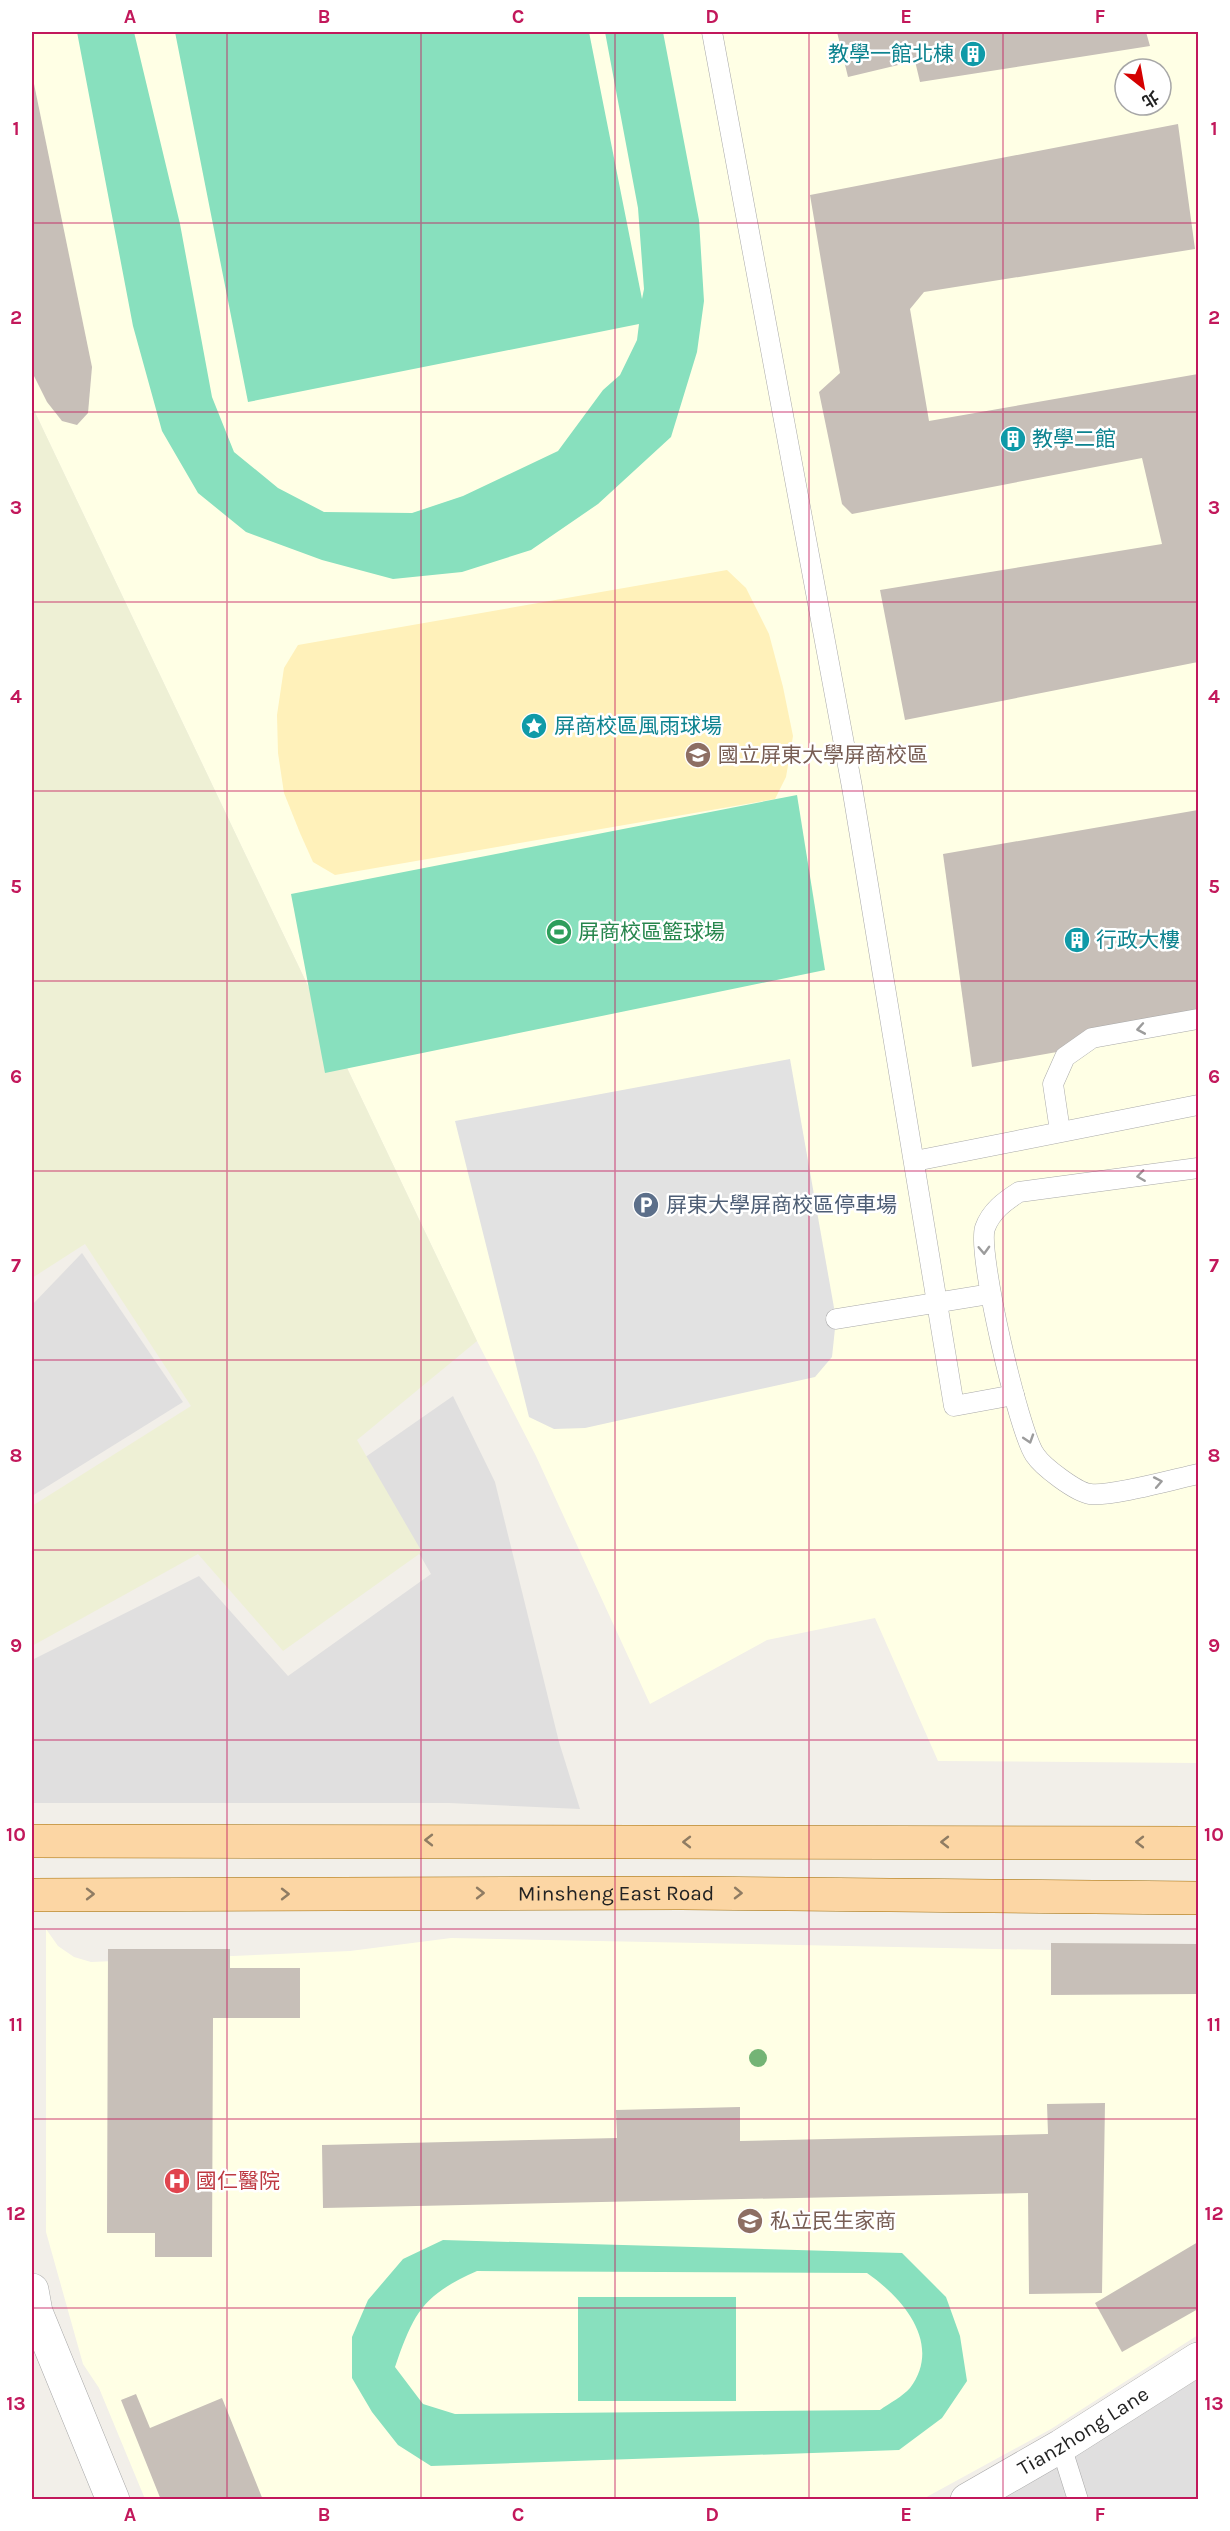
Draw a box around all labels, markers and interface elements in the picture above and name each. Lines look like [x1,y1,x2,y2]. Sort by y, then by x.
text: A [124,5,137,28]
text: B [318,5,330,28]
text: C [512,5,524,28]
text: D [705,5,719,28]
text: E [900,5,912,28]
text: F [1095,5,1106,28]
building icon: 教學一館北棟 [958,39,988,69]
place label: 教學一館北棟 [828,42,954,66]
north arrow [1113,57,1173,117]
text: 北 [1139,87,1162,112]
text: 1 [12,117,20,140]
text: 1 [1210,117,1218,140]
text: 2 [10,306,22,329]
text: 2 [1208,306,1220,329]
building icon: 教學二館 [998,424,1028,454]
place label: 教學二館 [1032,427,1116,451]
text: 3 [10,496,22,519]
text: 3 [1208,496,1220,519]
text: 4 [10,685,22,708]
text: 4 [1208,685,1220,708]
place icon: 屏商校區風雨球場 [519,711,549,741]
place label: 屏商校區風雨球場 [554,714,722,738]
school or university icon: 國立屏東大學屏商校區 [683,740,713,770]
place label: 國立屏東大學屏商校區 [718,743,928,767]
text: 5 [10,875,22,898]
text: 5 [1208,875,1220,898]
sports icon: 屏商校區籃球場 [544,917,574,947]
place label: 屏商校區籃球場 [578,920,725,944]
building icon: 行政大樓 [1062,925,1092,955]
place label: 行政大樓 [1096,928,1180,952]
one-way arrow [1136,1023,1146,1035]
text: 6 [10,1065,22,1088]
text: 6 [1208,1065,1220,1088]
one-way arrow [1136,1169,1145,1181]
parking icon: 屏東大學屏商校區停車場 [631,1190,661,1220]
place label: 屏東大學屏商校區停車場 [666,1193,897,1217]
one-way arrow [978,1245,991,1254]
text: 7 [11,1254,21,1277]
text: 7 [1209,1254,1219,1277]
one-way arrow [1021,1433,1034,1444]
text: 8 [10,1444,22,1467]
text: 8 [1208,1444,1220,1467]
one-way arrow [1153,1476,1163,1489]
text: 9 [10,1634,22,1657]
text: 9 [1208,1634,1220,1657]
text: 10 [6,1823,26,1846]
text: 10 [1204,1823,1224,1846]
one-way arrow [425,1834,434,1846]
one-way arrow [683,1836,692,1848]
one-way arrow [941,1836,950,1848]
one-way arrow [1136,1836,1145,1848]
street label: Minsheng East Road [518,1881,714,1906]
one-way arrow [475,1887,484,1899]
one-way arrow [733,1887,742,1899]
one-way arrow [85,1888,94,1900]
one-way arrow [280,1888,289,1900]
text: 11 [9,2013,23,2036]
text: 11 [1207,2013,1221,2036]
hospital icon: 國仁醫院 [162,2166,192,2196]
place label: 國仁醫院 [196,2169,280,2193]
text: 12 [6,2202,26,2225]
text: 12 [1204,2202,1224,2225]
school or university icon: 私立民生家商 [735,2206,765,2236]
place label: 私立民生家商 [770,2209,896,2233]
street label: Tianzhong Lane [1013,2382,1153,2480]
text: 13 [6,2392,26,2415]
text: 13 [1204,2392,1224,2415]
text: A [124,2503,137,2526]
text: B [318,2503,330,2526]
text: C [512,2503,524,2526]
text: D [705,2503,719,2526]
text: E [900,2503,912,2526]
text: F [1095,2503,1106,2526]

